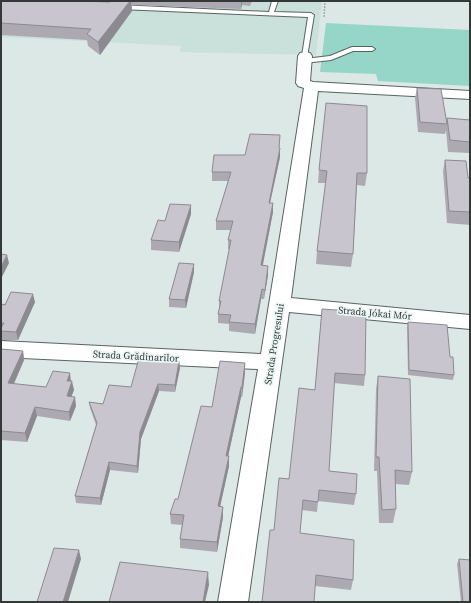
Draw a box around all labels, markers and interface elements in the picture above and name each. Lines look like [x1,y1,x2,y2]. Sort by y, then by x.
street label: Strada Progresului [261,302,287,386]
street label: Strada Jókai Mór [338,303,413,323]
street label: Strada Grădinarilor [93,347,180,365]

